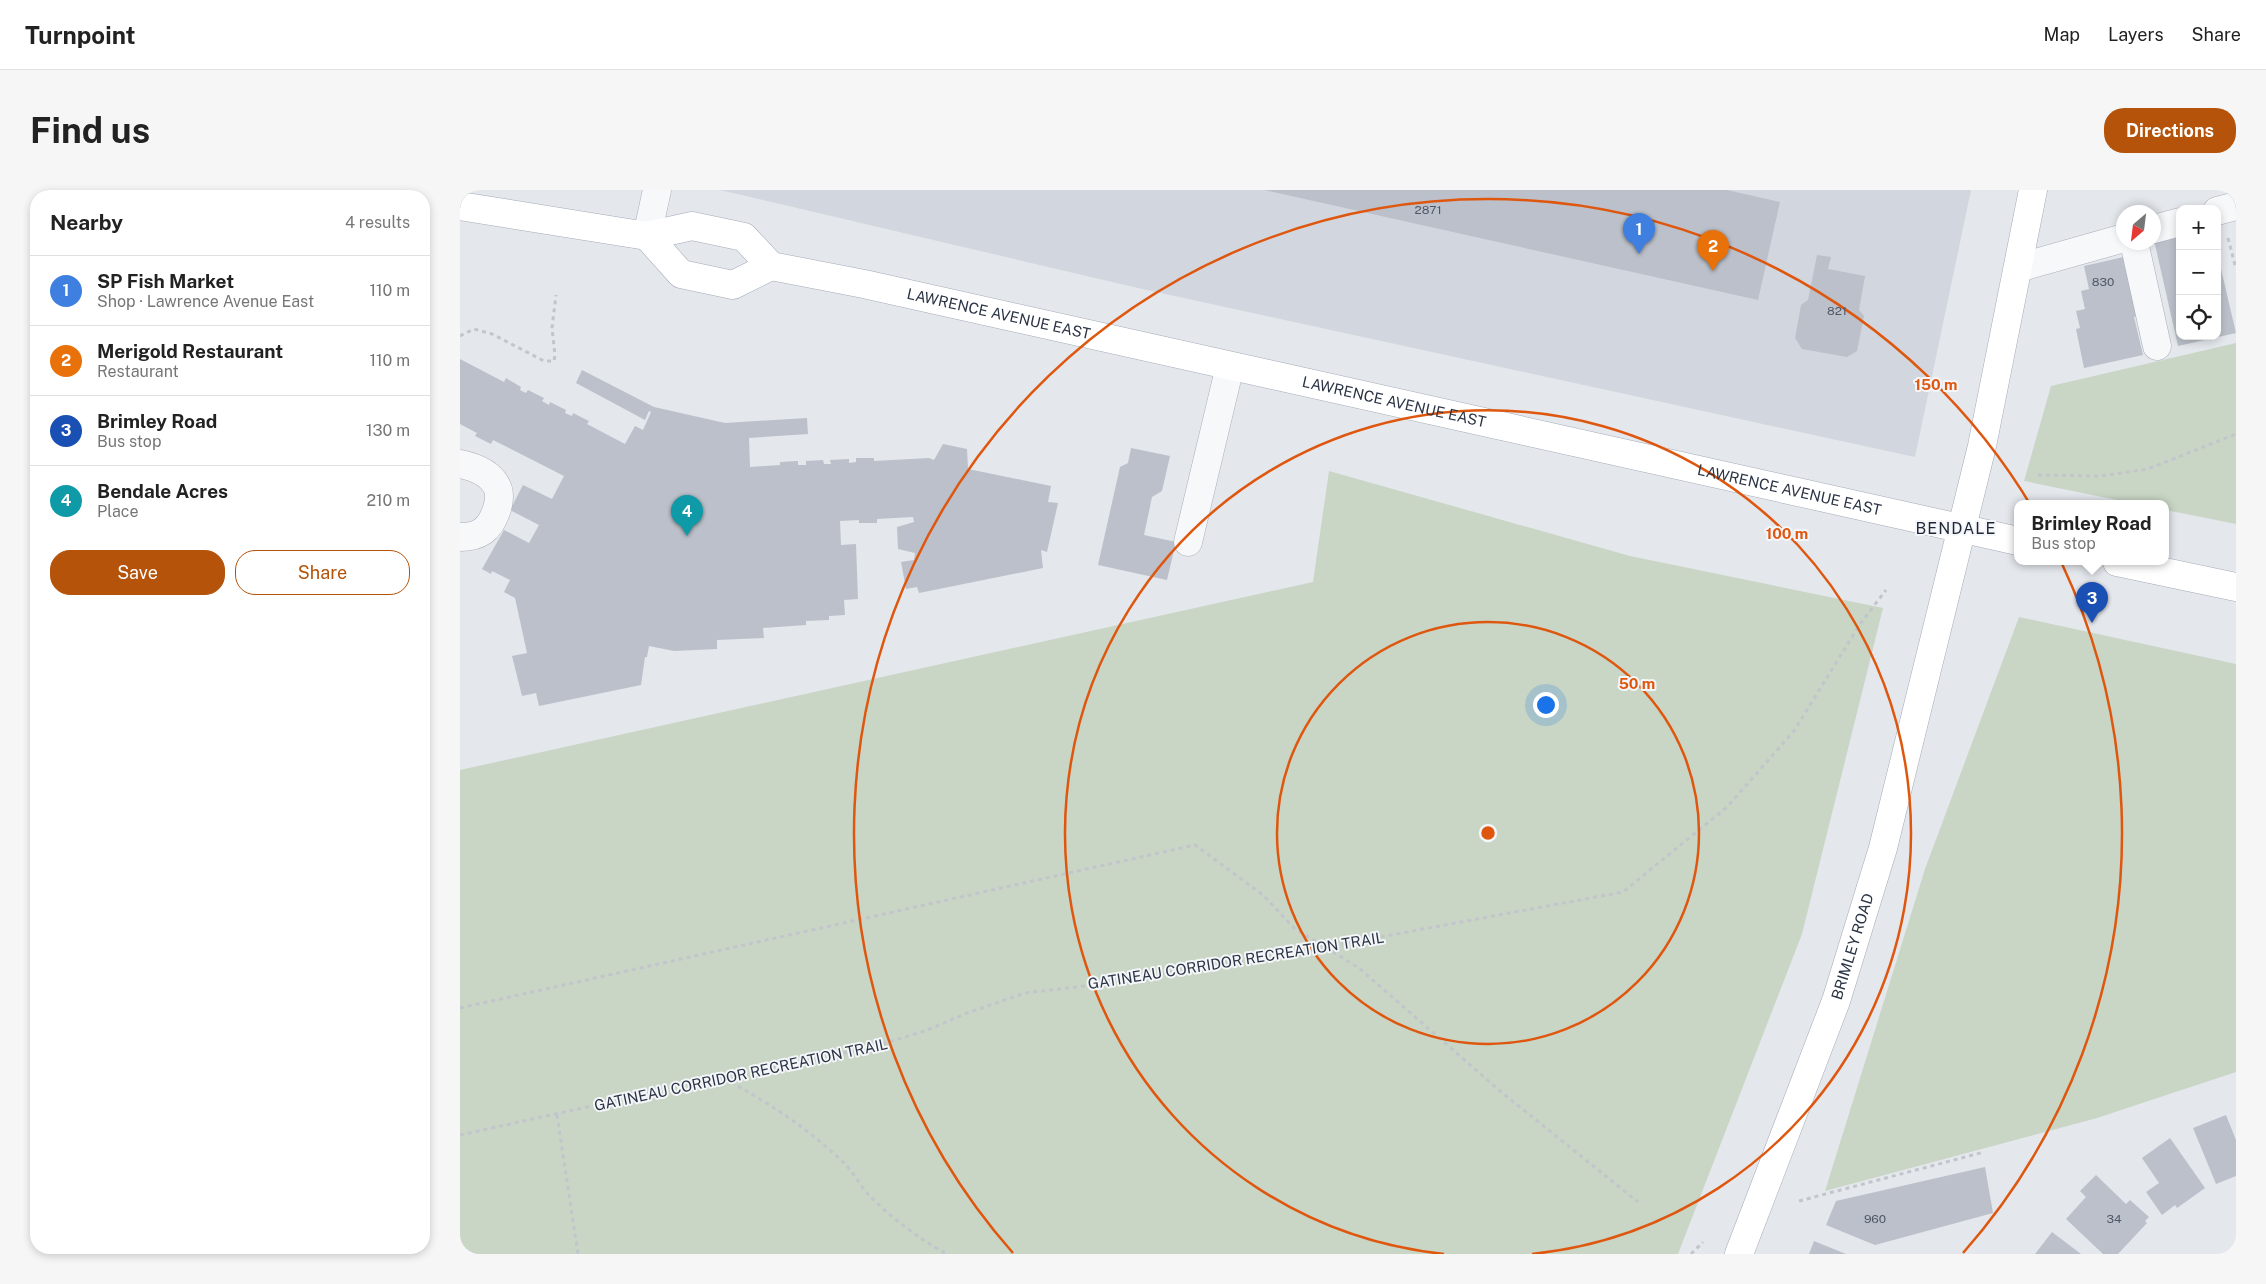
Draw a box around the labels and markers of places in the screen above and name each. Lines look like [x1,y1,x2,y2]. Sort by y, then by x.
pin: 1 [1623,213,1655,254]
pin: 2 [1697,230,1729,271]
pin: 4 [671,495,703,536]
pin: 3 [2076,582,2108,623]
centre of rings [1479,824,1497,842]

